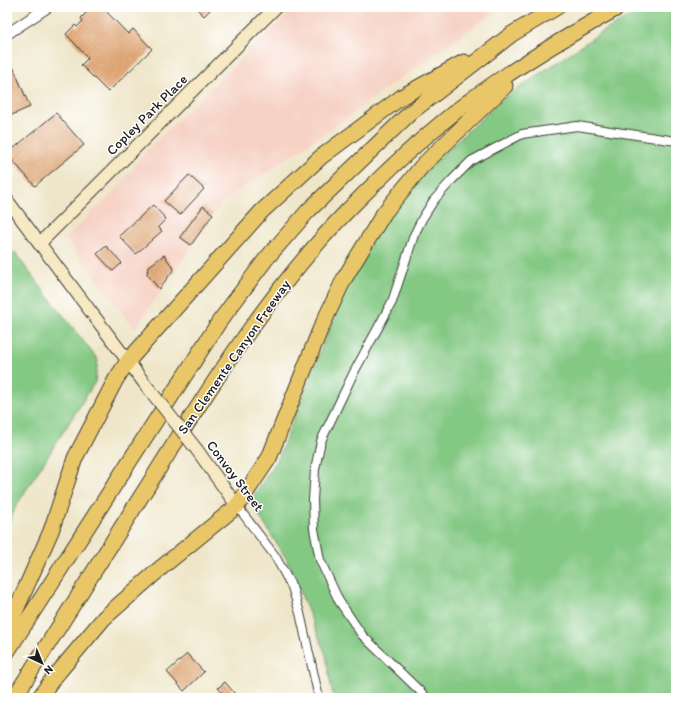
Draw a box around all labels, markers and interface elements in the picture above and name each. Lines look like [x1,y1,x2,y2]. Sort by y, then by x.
street label: Copley Park Place [103,71,191,159]
street label: San Clemente Canyon Freeway [174,276,294,438]
street label: Convoy Street [203,437,267,515]
north arrow [22,643,62,683]
text: N [41,663,56,677]

